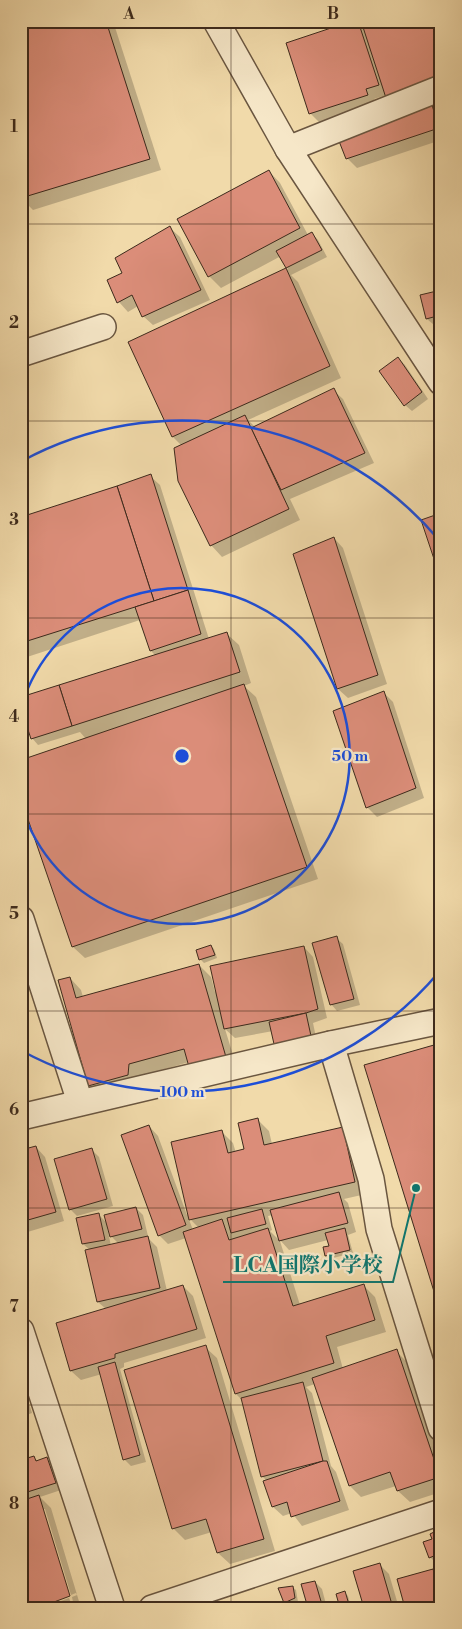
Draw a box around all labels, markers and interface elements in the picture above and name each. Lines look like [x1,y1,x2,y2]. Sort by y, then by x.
text: A [122,4,135,24]
text: B [327,4,339,24]
text: 1 [10,117,18,137]
text: 2 [9,313,19,333]
text: 3 [9,510,19,530]
text: 4 [9,707,20,727]
centre of rings [173,747,191,765]
text: 50 m [332,747,368,766]
text: 5 [9,904,19,924]
text: 100 m [160,1083,205,1102]
text: 6 [9,1100,19,1120]
callout: LCA国際小学校 [223,1246,393,1282]
text: LCA国際小学校 [233,1253,383,1279]
text: 7 [9,1297,19,1317]
text: 8 [9,1494,19,1514]

